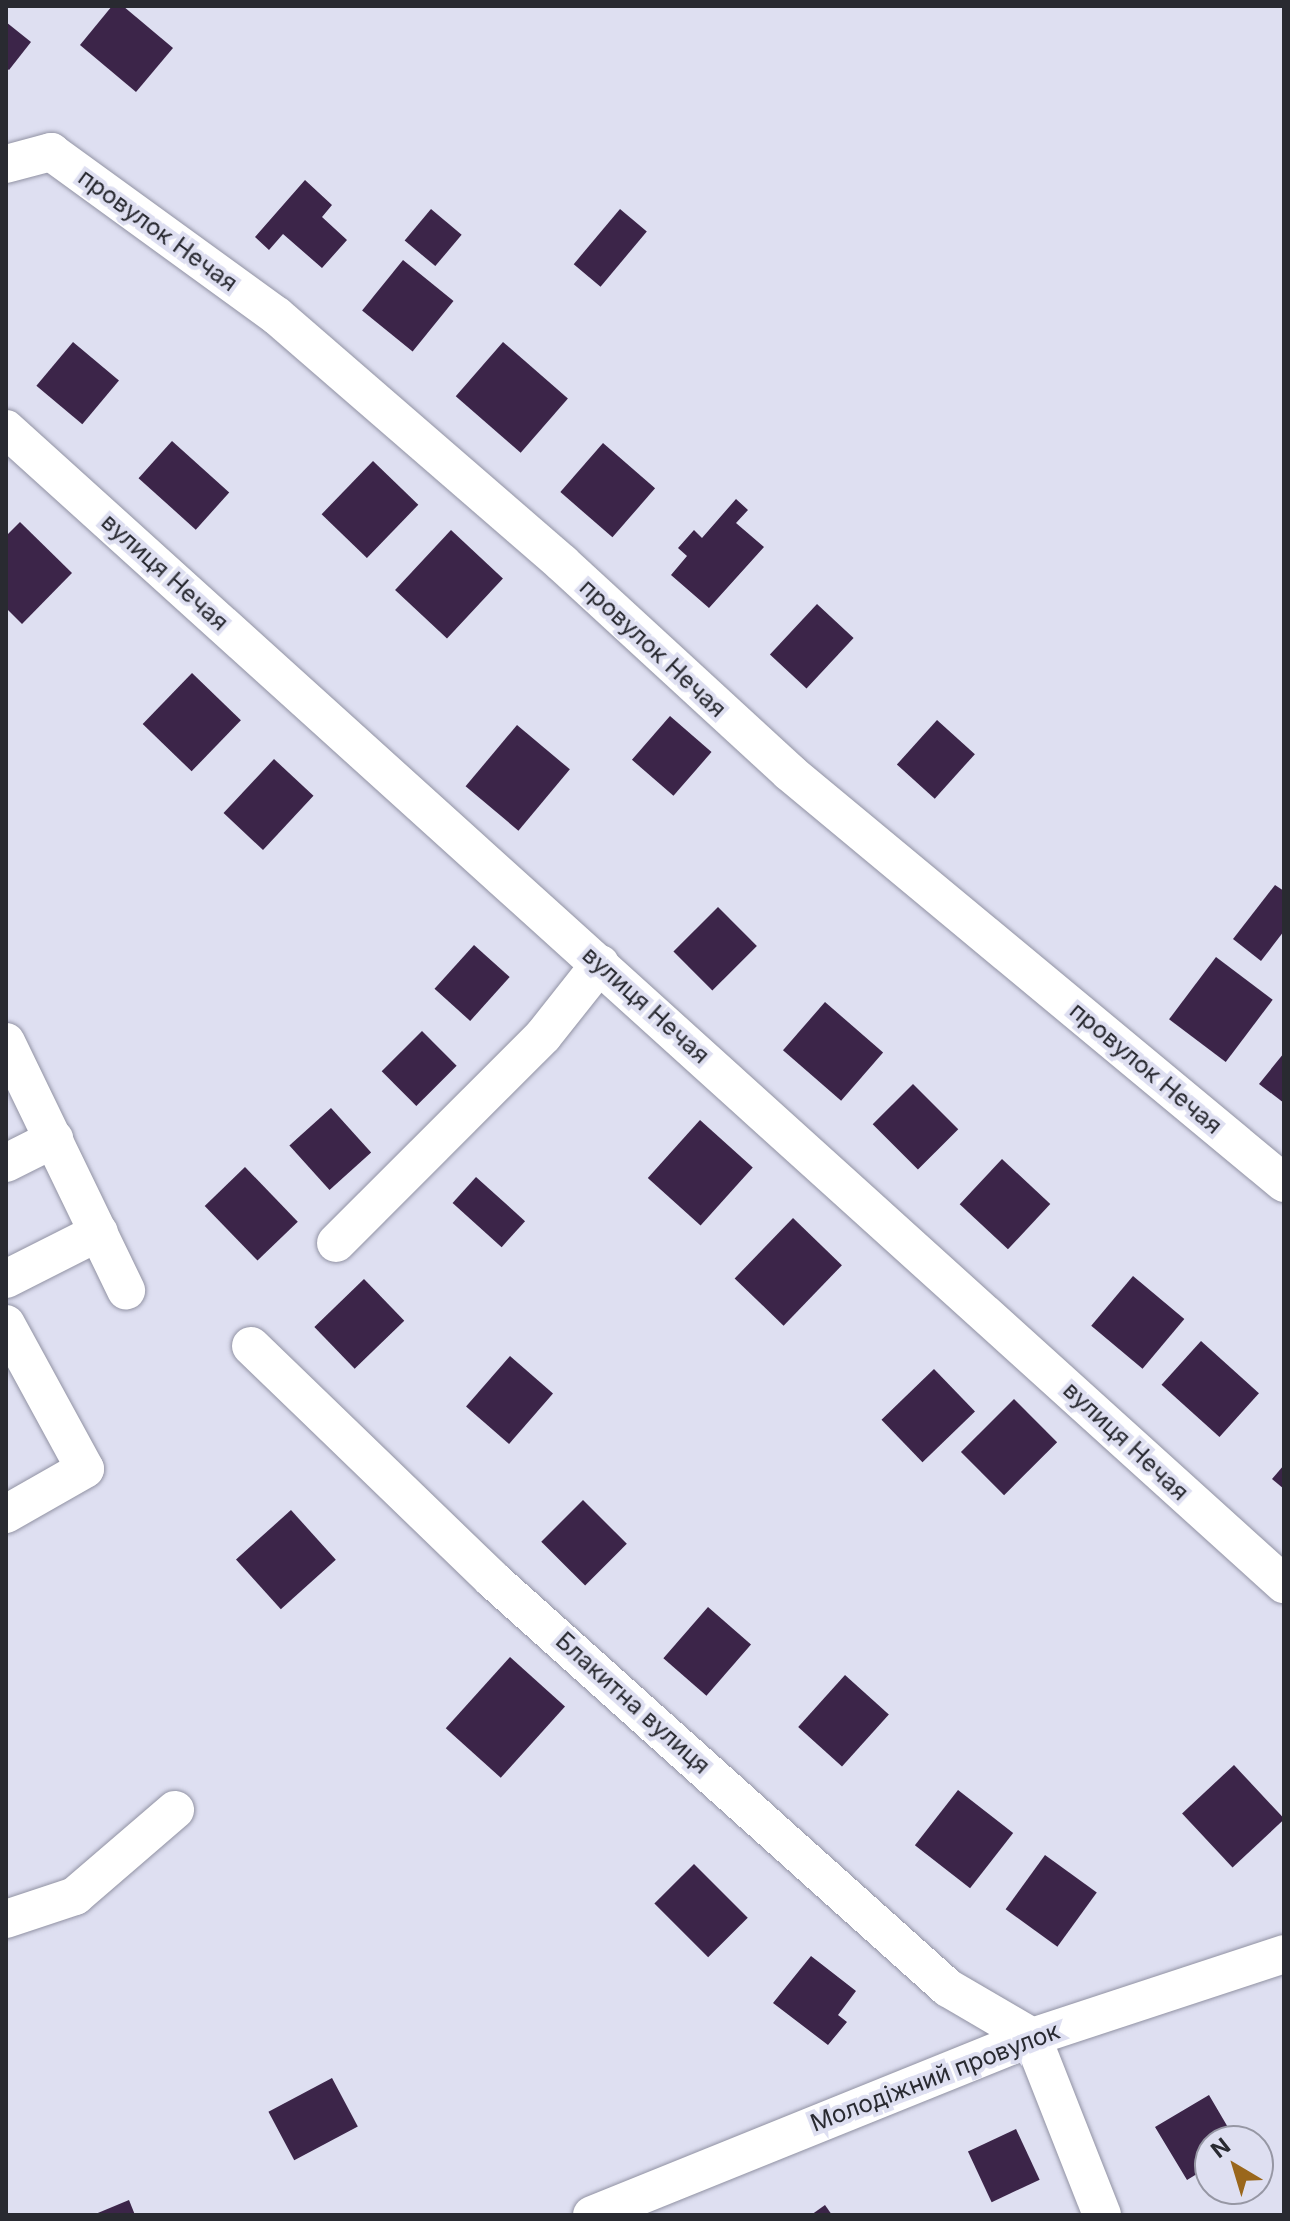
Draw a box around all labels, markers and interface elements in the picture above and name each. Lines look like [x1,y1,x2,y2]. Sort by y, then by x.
street label: провулок Нечая [73,163,243,297]
street label: вулиця Нечая [96,507,234,637]
street label: провулок Нечая [574,573,732,723]
street label: вулиця Нечая [577,940,715,1070]
street label: провулок Нечая [1064,996,1228,1140]
street label: вулиця Нечая [1057,1376,1195,1506]
street label: Блакитна вулиця [550,1626,716,1780]
street label: Молодіжний провулок [806,2016,1064,2138]
north arrow [1194,2125,1274,2205]
text: N [1206,2132,1235,2163]

